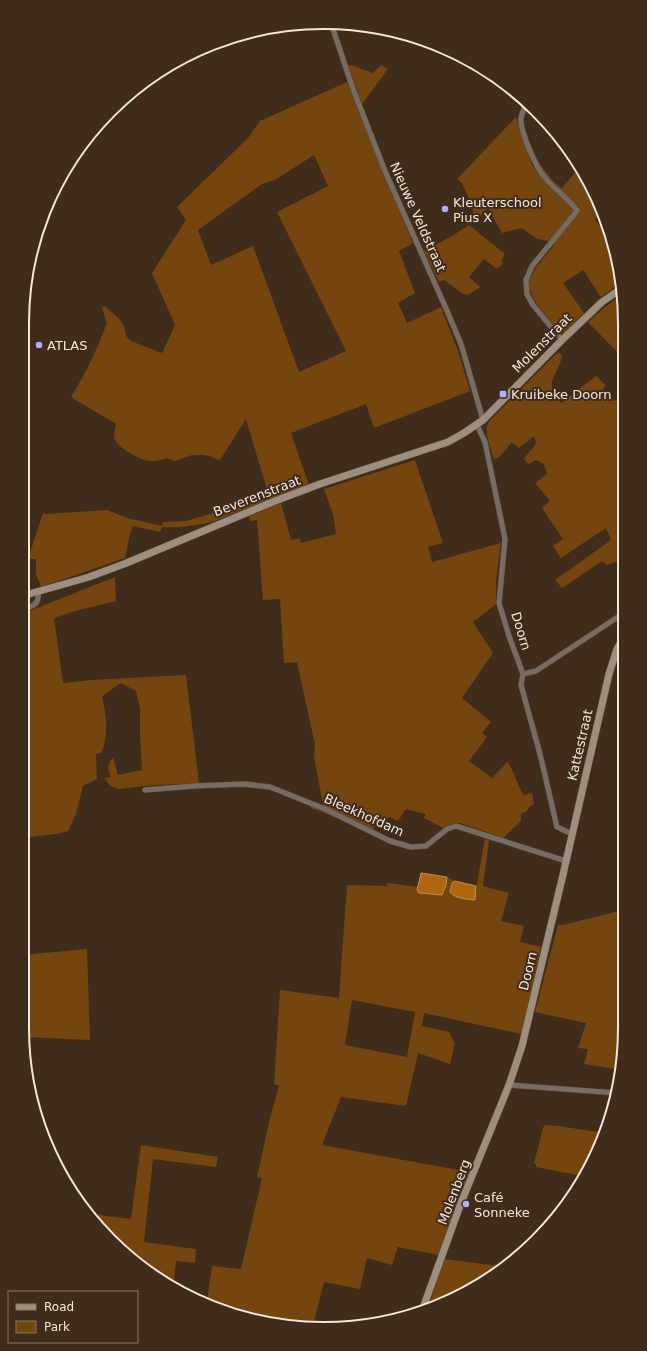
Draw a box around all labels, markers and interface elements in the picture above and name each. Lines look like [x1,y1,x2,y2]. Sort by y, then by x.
street label: Nieuwe Veldstraat [387,160,449,274]
place label: Kleuterschool Pius X [453,195,542,225]
marker: Kleuterschool Pius X [440,204,450,214]
street label: Molenstraat [509,310,575,376]
place label: ATLAS [47,338,88,353]
marker: ATLAS [34,340,44,350]
place label: Kruibeke Doorn [511,387,611,402]
marker: Kruibeke Doorn [498,389,508,399]
street label: Beverenstraat [211,472,303,520]
street label: Doorn [508,610,534,652]
street label: Kattestraat [565,708,595,782]
street label: Bleekhofdam [322,791,406,839]
street label: Doorn [516,950,540,992]
street label: Molenberg [435,1157,473,1227]
place label: Café Sonneke [474,1190,530,1220]
marker: Café Sonneke [461,1199,471,1209]
legend [8,1291,138,1343]
text: Road [44,1300,74,1314]
text: Park [44,1320,70,1334]

